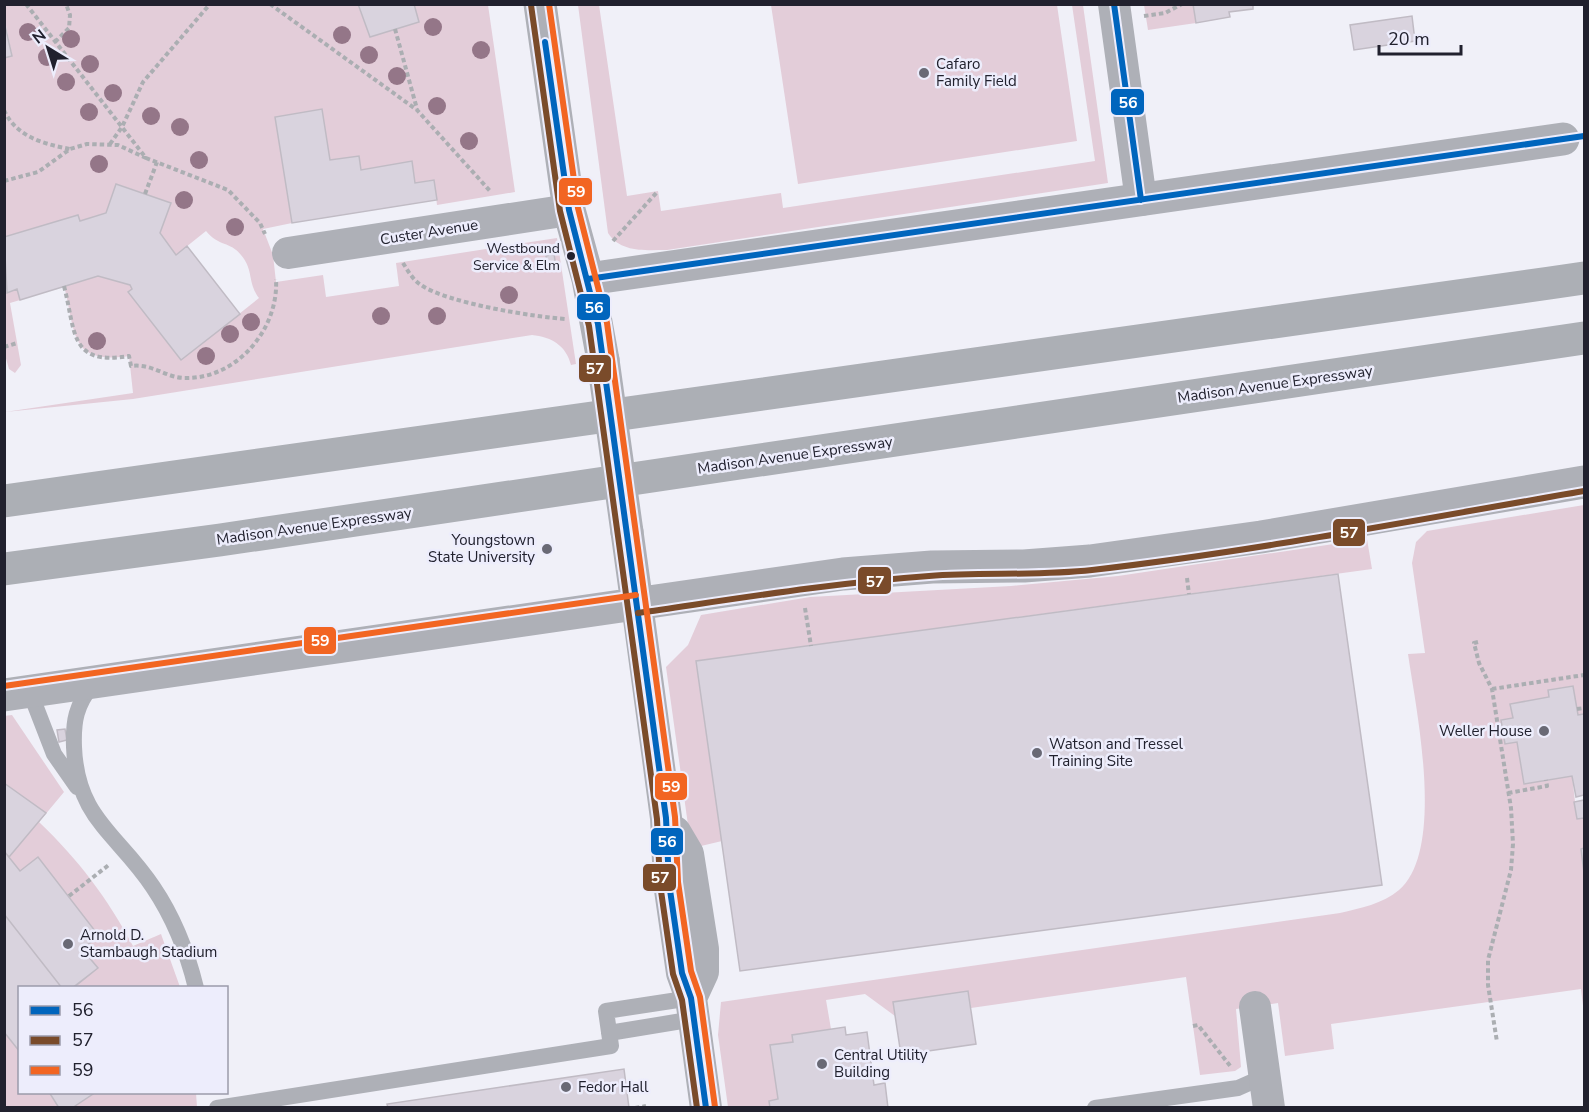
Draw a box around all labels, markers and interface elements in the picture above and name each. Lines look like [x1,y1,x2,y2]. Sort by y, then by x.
north arrow [18,18,78,78]
scale bar [1379,18,1462,56]
text: N [28,25,51,49]
text: 20 m [1388,27,1430,51]
place label: Cafaro Family Field [936,54,1017,91]
marker: Cafaro Family Field [917,66,931,80]
line badge: 56 [1110,88,1145,116]
text: 56 [1118,92,1138,114]
line badge: 59 [558,177,593,206]
text: 59 [566,181,586,203]
street label: Custer Avenue [379,214,479,250]
place label: Westbound Service & Elm [473,239,560,275]
marker: Westbound Service & Elm [565,250,577,262]
line badge: 56 [576,293,611,321]
text: 56 [584,297,604,319]
line badge: 57 [578,354,612,383]
text: 57 [585,358,605,380]
street label: Madison Avenue Expressway [1176,360,1374,408]
street label: Madison Avenue Expressway [696,431,894,479]
street label: Madison Avenue Expressway [215,502,413,550]
line badge: 57 [1332,518,1366,547]
text: 57 [1339,522,1359,544]
place label: Youngstown State University [428,530,535,567]
marker: Youngstown State University [540,542,554,556]
line badge: 57 [857,566,892,595]
text: 57 [865,571,885,593]
line badge: 59 [303,626,337,655]
text: 59 [310,630,330,652]
place label: Weller House [1439,721,1532,741]
marker: Weller House [1537,724,1551,738]
place label: Watson and Tressel Training Site [1049,734,1183,771]
marker: Watson and Tressel Training Site [1030,746,1044,760]
line badge: 59 [654,772,688,801]
text: 59 [661,776,681,798]
line badge: 56 [650,827,684,856]
text: 56 [657,831,677,853]
line badge: 57 [642,863,677,892]
text: 57 [650,867,670,889]
place label: Arnold D. Stambaugh Stadium [80,925,217,962]
marker: Arnold D. Stambaugh Stadium [61,937,75,951]
legend [18,986,228,1094]
text: 56 [72,998,94,1022]
text: 57 [72,1028,94,1052]
place label: Central Utility Building [834,1045,928,1082]
marker: Central Utility Building [815,1057,829,1071]
text: 59 [72,1058,94,1082]
place label: Fedor Hall [578,1077,649,1097]
marker: Fedor Hall [559,1080,573,1094]

